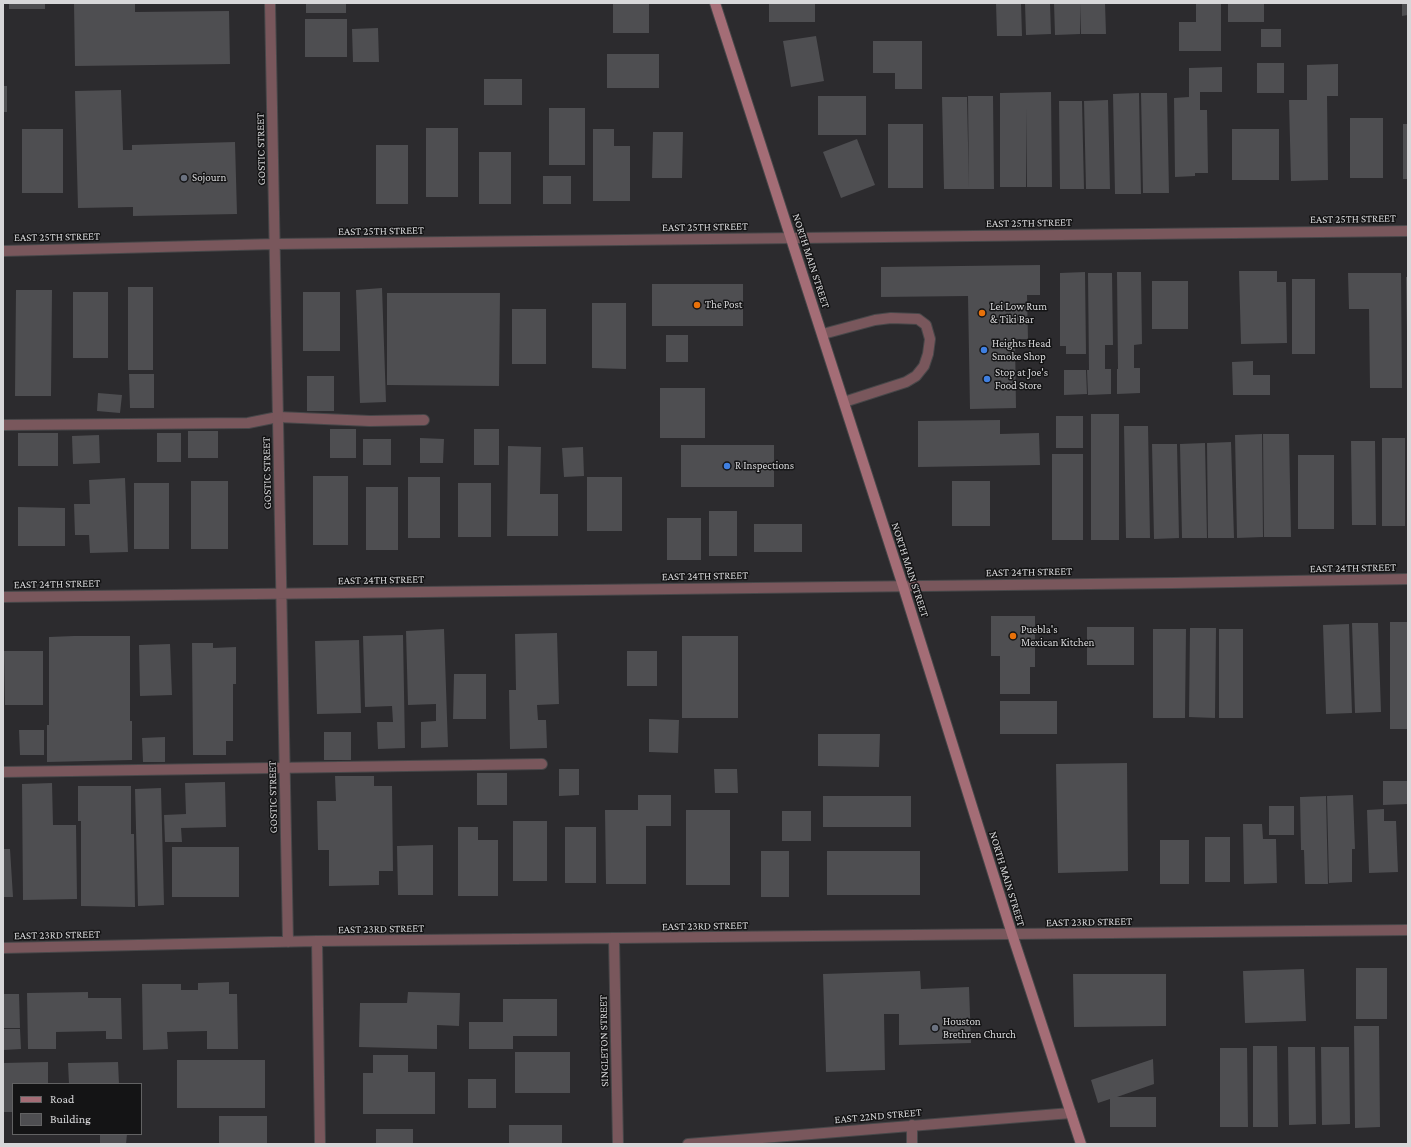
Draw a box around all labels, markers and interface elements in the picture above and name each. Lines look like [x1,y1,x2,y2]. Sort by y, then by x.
street label: GOSTIC STREET [254,113,268,185]
place label: Sojourn [192,171,226,185]
marker: Sojourn [179,173,189,183]
street label: NORTH MAIN STREET [789,212,833,310]
street label: EAST 25TH STREET [1310,212,1396,226]
street label: EAST 25TH STREET [986,216,1072,230]
street label: EAST 25TH STREET [662,220,748,234]
street label: EAST 25TH STREET [338,224,424,238]
street label: EAST 25TH STREET [14,230,100,244]
place label: The Post [705,298,743,312]
marker: The Post [692,300,702,310]
place label: Lei Low Rum & Tiki Bar [990,300,1047,326]
marker: Lei Low Rum & Tiki Bar [977,308,987,318]
place label: Heights Head Smoke Shop [992,337,1051,363]
marker: Heights Head Smoke Shop [979,345,989,355]
place label: Stop at Joe's Food Store [995,366,1048,392]
marker: Stop at Joe's Food Store [982,374,992,384]
street label: GOSTIC STREET [260,437,274,509]
place label: R Inspections [735,459,794,473]
marker: R Inspections [722,461,732,471]
street label: NORTH MAIN STREET [888,521,932,619]
street label: EAST 24TH STREET [1310,561,1396,575]
street label: EAST 24TH STREET [986,565,1072,579]
street label: EAST 24TH STREET [662,569,748,583]
street label: EAST 24TH STREET [338,573,424,587]
street label: EAST 24TH STREET [14,577,100,591]
place label: Puebla's Mexican Kitchen [1021,623,1094,649]
marker: Puebla's Mexican Kitchen [1008,631,1018,641]
street label: GOSTIC STREET [266,761,280,833]
street label: NORTH MAIN STREET [986,830,1028,928]
street label: EAST 23RD STREET [1046,915,1132,929]
street label: EAST 23RD STREET [662,919,748,933]
street label: EAST 23RD STREET [338,922,424,936]
street label: EAST 23RD STREET [14,928,100,942]
street label: SINGLETON STREET [597,995,611,1087]
place label: Houston Brethren Church [943,1015,1016,1041]
marker: Houston Brethren Church [930,1023,940,1033]
legend [12,1083,142,1135]
text: Road [50,1092,74,1106]
street label: EAST 22ND STREET [834,1106,922,1126]
text: Building [50,1112,91,1126]

